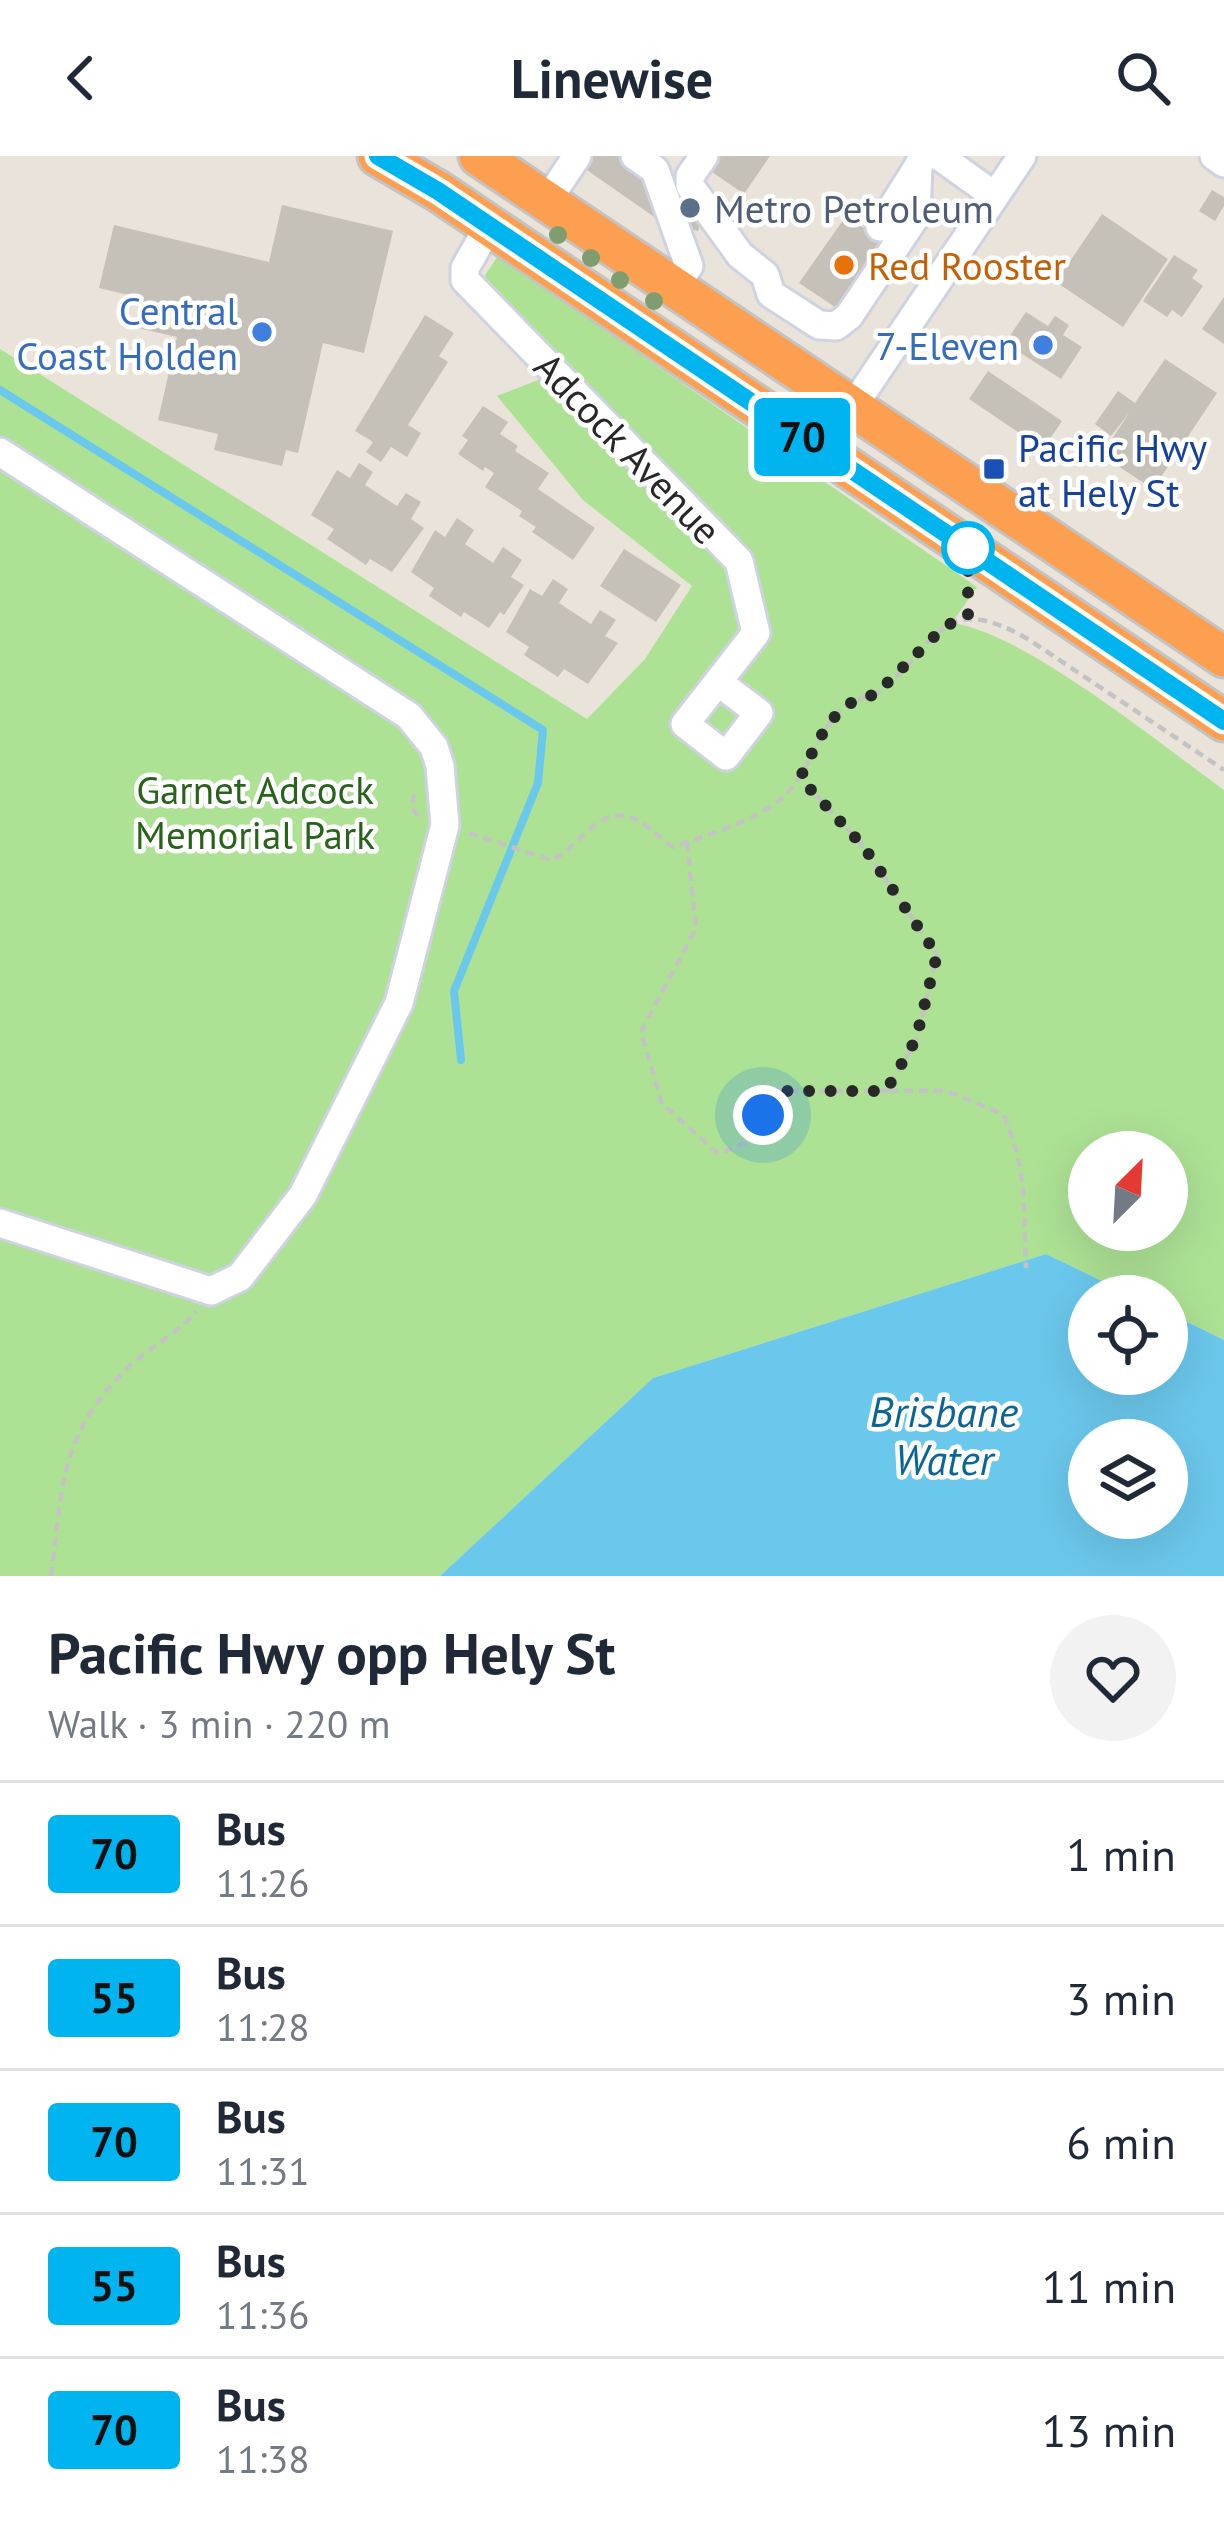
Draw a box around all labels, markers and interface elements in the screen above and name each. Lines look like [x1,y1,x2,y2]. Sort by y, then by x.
text: Linewise [511,43,713,113]
icon: back [48,45,114,111]
icon: search [1110,45,1176,111]
place label: Metro Petroleum [714,183,994,234]
marker: Metro Petroleum [677,195,703,221]
place label: Red Rooster [868,240,1066,291]
marker: Red Rooster [831,252,857,278]
place label: Central Coast Holden [16,285,239,381]
marker: Central Coast Holden [249,319,275,345]
place label: 7-Eleven [875,320,1019,371]
marker: 7-Eleven [1030,332,1056,358]
street label: Adcock Avenue [524,341,732,555]
line badge: 70 [748,398,856,476]
text: 70 [778,409,826,464]
place label: Pacific Hwy at Hely St [1018,422,1207,518]
marker: Pacific Hwy at Hely St [981,456,1007,482]
unlabelled marker [943,523,993,573]
park label: Garnet Adcock Memorial Park [135,764,375,860]
your location [733,1085,793,1145]
north arrow [1068,1131,1188,1251]
map controls [1068,1131,1188,1539]
button: locate [1068,1275,1188,1395]
water label: Brisbane Water [870,1384,1019,1487]
button: layers [1068,1419,1188,1539]
button: heart [1050,1615,1176,1741]
text: Pacific Hwy opp Hely St [48,1616,615,1690]
text: Walk · 3 min · 220 m [48,1698,390,1749]
text: Bus [216,1799,286,1857]
text: 1 min [1066,1825,1176,1883]
text: 70 [90,1826,138,1881]
text: 11:26 [216,1857,310,1908]
text: Bus [216,1943,286,2001]
text: 3 min [1066,1969,1176,2027]
text: 55 [90,1970,138,2025]
text: 11:28 [216,2001,310,2052]
text: Bus [216,2087,286,2145]
text: 6 min [1066,2113,1176,2171]
text: 70 [90,2114,138,2169]
text: 11:31 [216,2145,310,2196]
text: Bus [216,2231,286,2289]
text: 11 min [1042,2257,1176,2315]
text: 55 [90,2258,138,2313]
text: 11:36 [216,2289,310,2340]
text: Bus [216,2375,286,2433]
text: 13 min [1042,2401,1176,2459]
text: 70 [90,2402,138,2457]
text: 11:38 [216,2433,310,2484]

